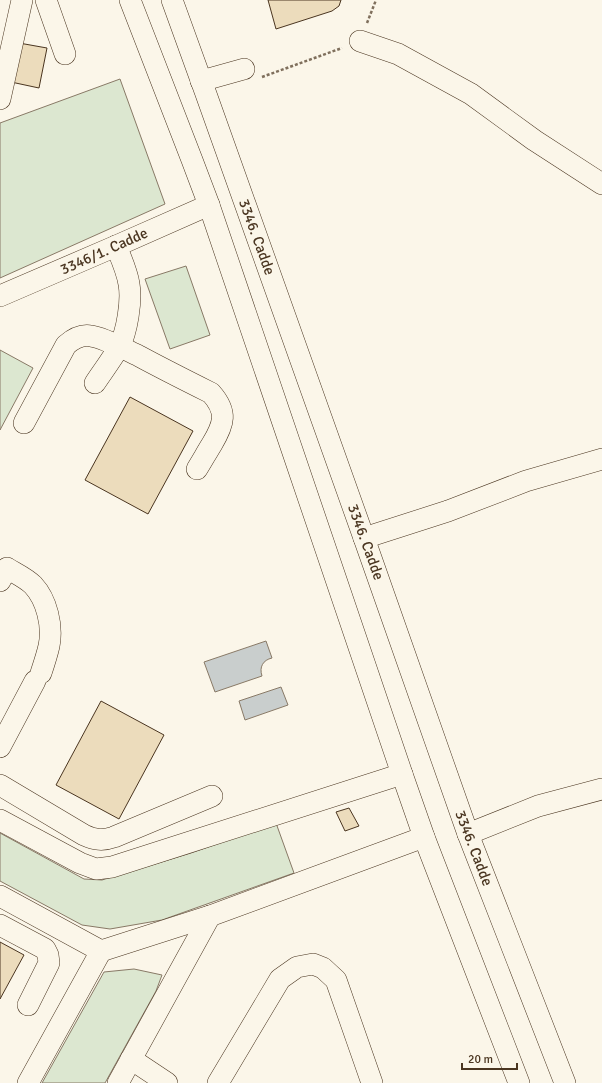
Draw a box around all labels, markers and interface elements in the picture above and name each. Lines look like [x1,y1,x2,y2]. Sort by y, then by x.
street label: 3346. Cadde [235,197,279,277]
street label: 3346/1. Cadde [57,224,151,278]
street label: 3346. Cadde [344,502,388,582]
street label: 3346. Cadde [451,808,497,888]
scale bar [462,1045,517,1071]
text: 20 m [468,1052,493,1067]

